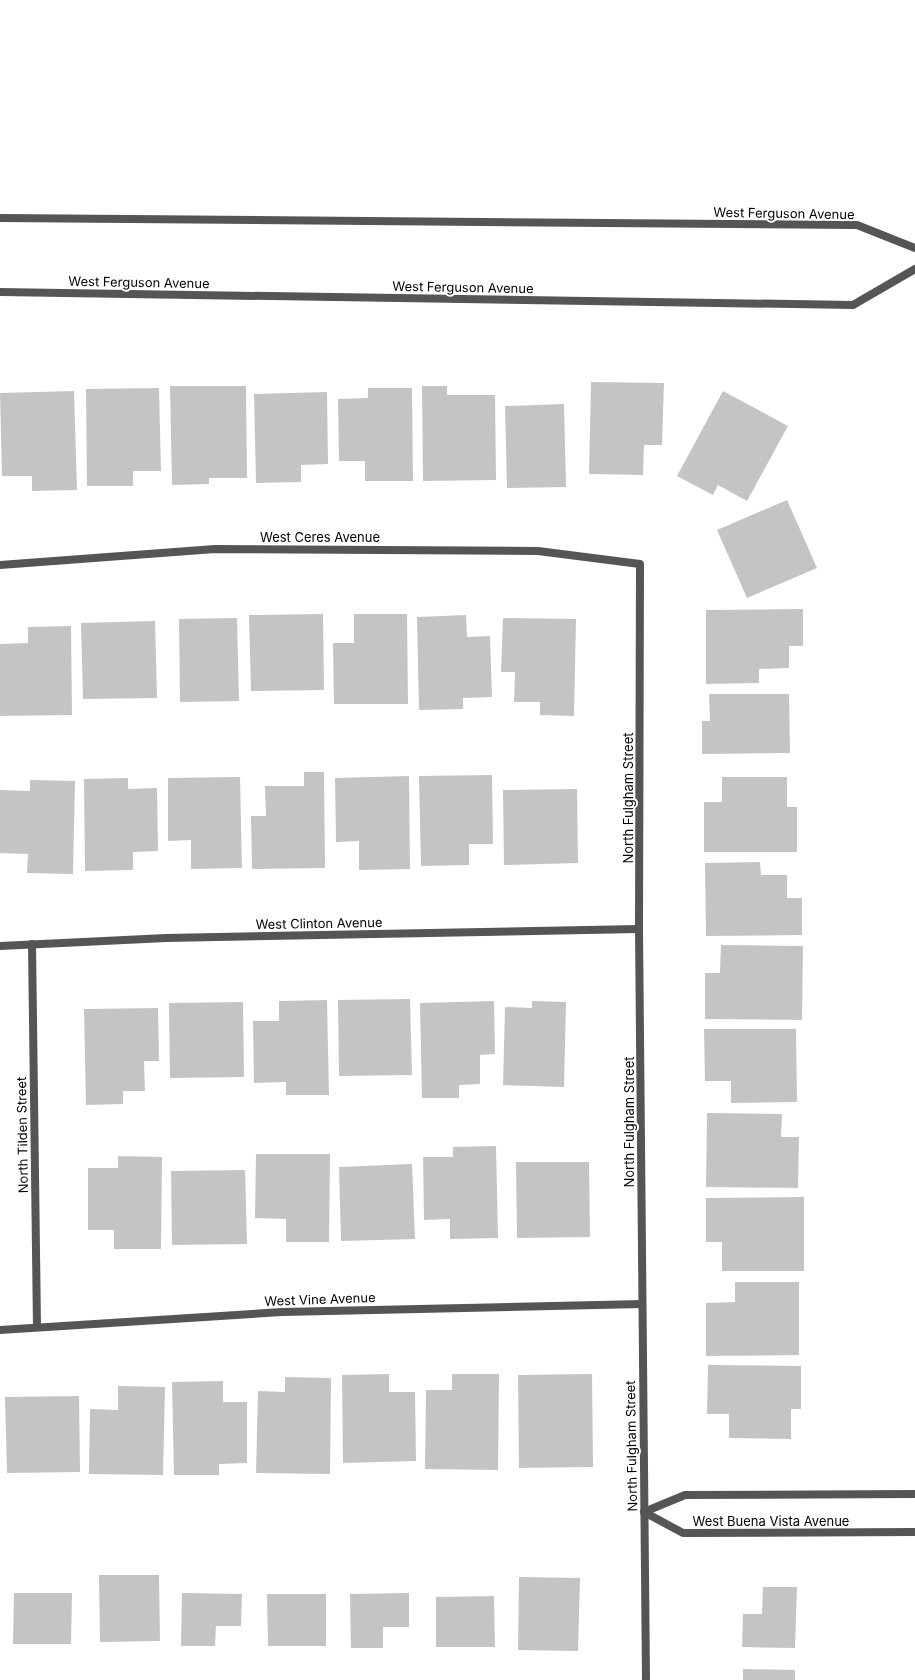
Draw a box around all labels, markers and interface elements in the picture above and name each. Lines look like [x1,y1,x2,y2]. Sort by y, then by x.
street label: West Ferguson Avenue [713,204,855,222]
street label: West Ferguson Avenue [68,273,210,291]
street label: West Ferguson Avenue [392,278,534,296]
street label: West Ceres Avenue [260,529,380,545]
street label: North Fulgham Street [620,732,636,864]
street label: West Clinton Avenue [255,914,383,932]
street label: North Fulgham Street [621,1056,637,1188]
street label: North Tilden Street [13,1077,31,1193]
street label: West Vine Avenue [264,1289,376,1309]
street label: North Fulgham Street [622,1380,640,1512]
street label: West Buena Vista Avenue [693,1513,849,1529]

